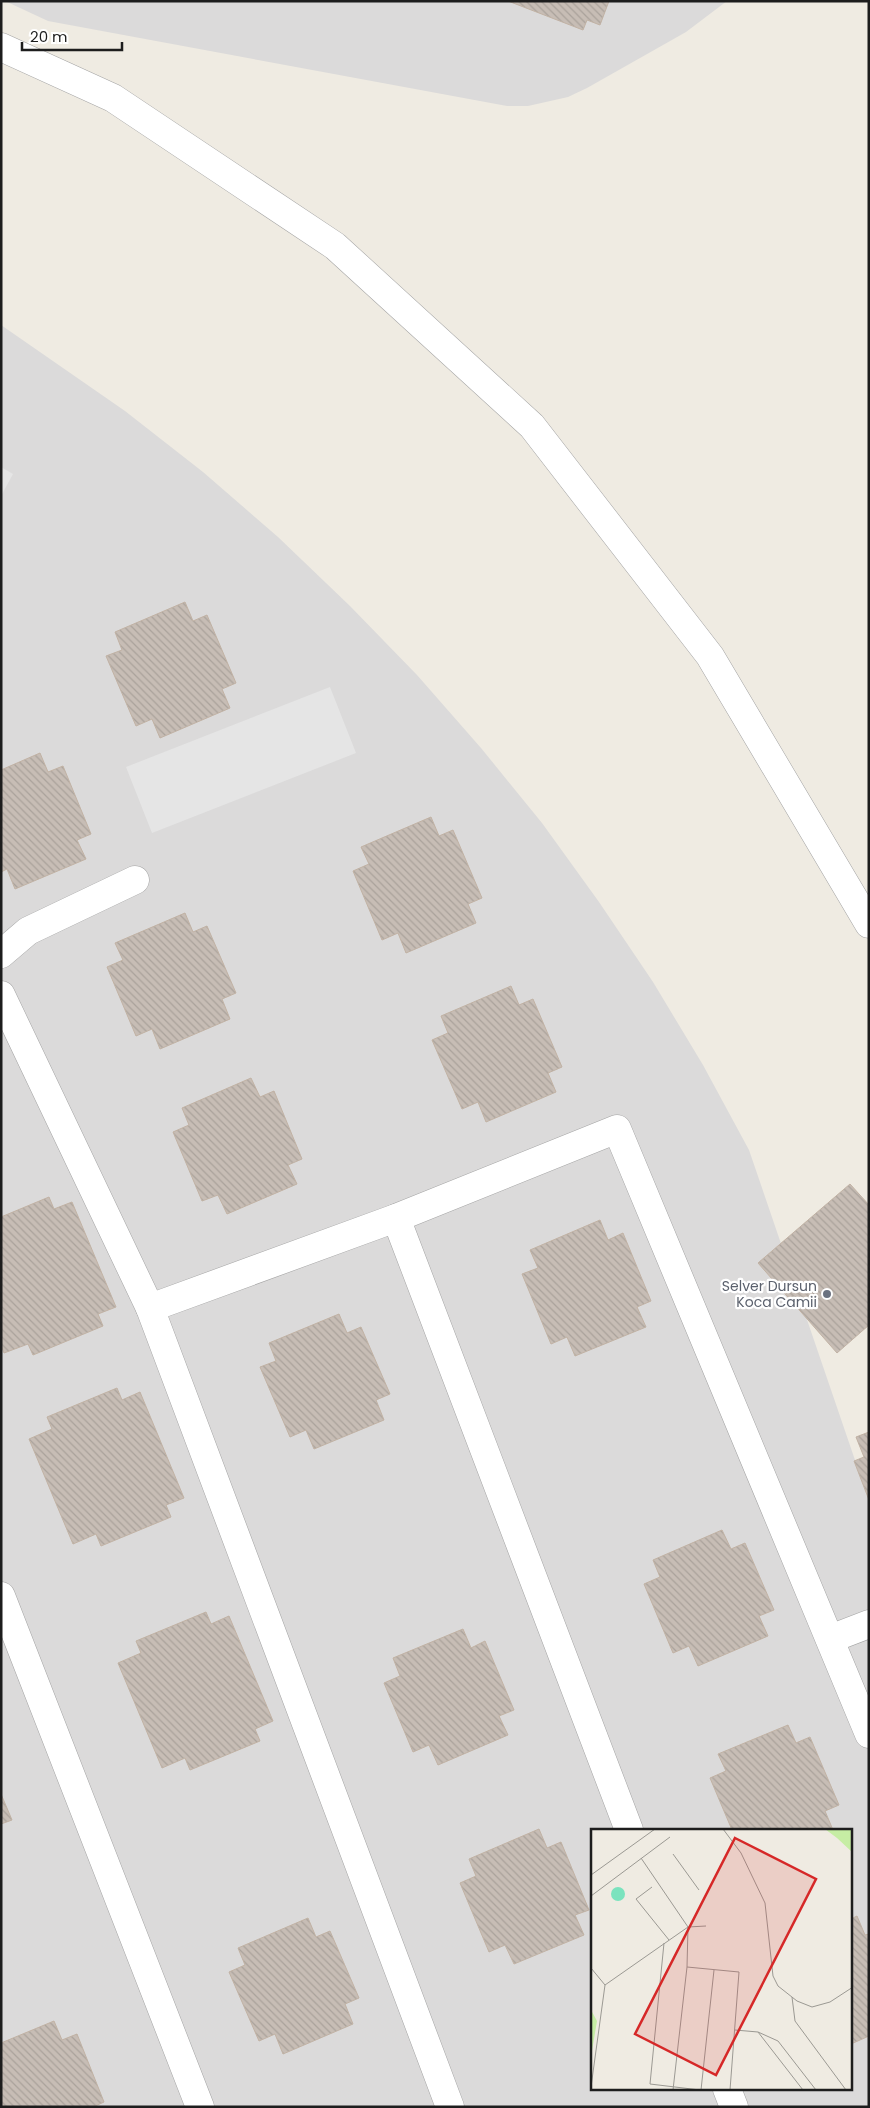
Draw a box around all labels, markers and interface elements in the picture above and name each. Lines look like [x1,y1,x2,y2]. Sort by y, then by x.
scale bar [22,20,122,52]
text: 20 m [30,26,68,47]
place label: Selver Dursun Koca Camii [722,1276,817,1312]
marker: Selver Dursun Koca Camii [821,1288,833,1300]
inset map [591,1829,852,2090]

